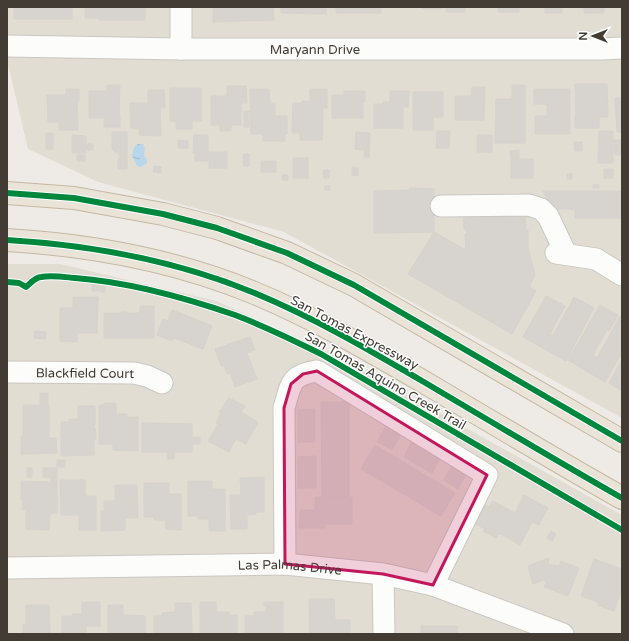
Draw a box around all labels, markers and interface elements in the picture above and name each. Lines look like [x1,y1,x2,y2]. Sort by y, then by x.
north arrow [573,16,613,56]
text: N [577,32,590,40]
street label: Maryann Drive [270,42,360,58]
street label: San Tomas Expressway [288,292,421,374]
street label: San Tomas Aquino Creek Trail [302,328,469,434]
street label: Blackfield Court [36,365,134,382]
street label: Las Palmas Drive [238,557,343,579]

